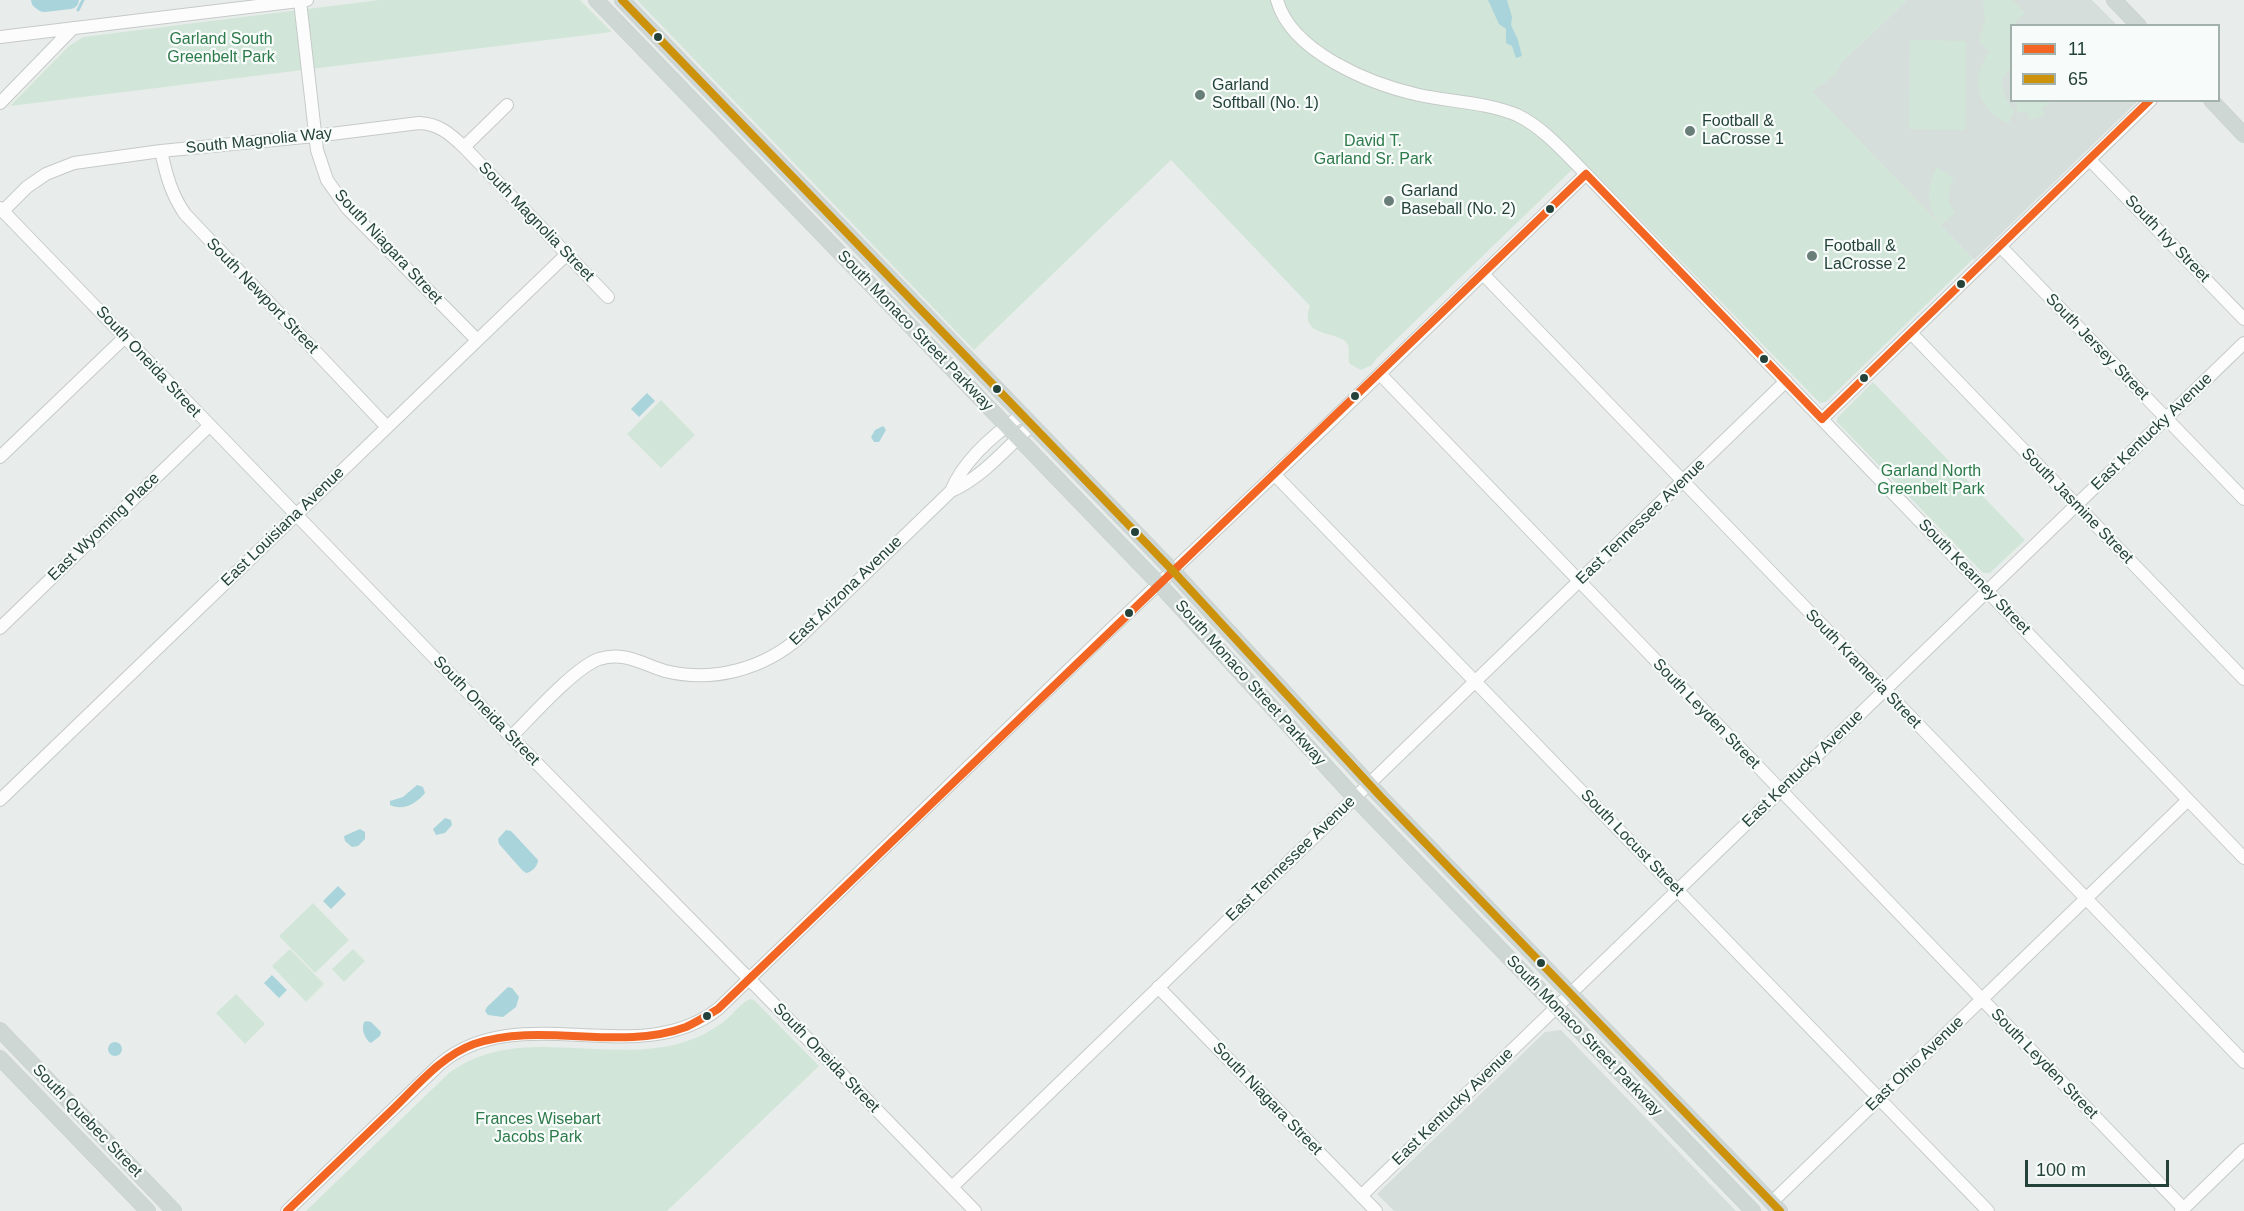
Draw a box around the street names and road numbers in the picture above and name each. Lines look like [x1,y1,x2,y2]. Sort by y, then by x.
street label: South Magnolia Way [185,124,333,158]
street label: South Magnolia Street [474,158,598,286]
street label: South Niagara Street [330,186,446,308]
street label: South Ivy Street [2121,191,2213,287]
street label: South Newport Street [202,234,322,358]
street label: South Monaco Street Parkway [833,247,997,415]
street label: South Jersey Street [2041,290,2153,404]
street label: South Oneida Street [92,302,204,422]
street label: East Kentucky Avenue [2088,369,2216,495]
street label: South Jasmine Street [2017,444,2137,568]
street label: East Tennessee Avenue [1572,455,1710,589]
street label: East Louisiana Avenue [218,463,348,591]
street label: East Wyoming Place [44,469,164,585]
street label: South Kearney Street [1914,515,2034,639]
street label: East Arizona Avenue [786,532,906,650]
street label: South Monaco Street Parkway [1171,596,1329,770]
street label: South Krameria Street [1801,605,1925,733]
street label: South Oneida Street [429,652,543,770]
street label: South Leyden Street [1648,655,1764,773]
street label: East Kentucky Avenue [1739,706,1867,832]
street label: South Locust Street [1576,786,1688,900]
street label: East Tennessee Avenue [1222,792,1360,926]
street label: South Monaco Street Parkway [1502,952,1666,1120]
street label: South Oneida Street [769,999,883,1117]
street label: South Leyden Street [1986,1005,2102,1123]
street label: East Ohio Avenue [1862,1012,1968,1116]
street label: South Niagara Street [1208,1039,1326,1159]
street label: East Kentucky Avenue [1389,1044,1517,1170]
street label: South Quebec Street [28,1061,146,1181]

